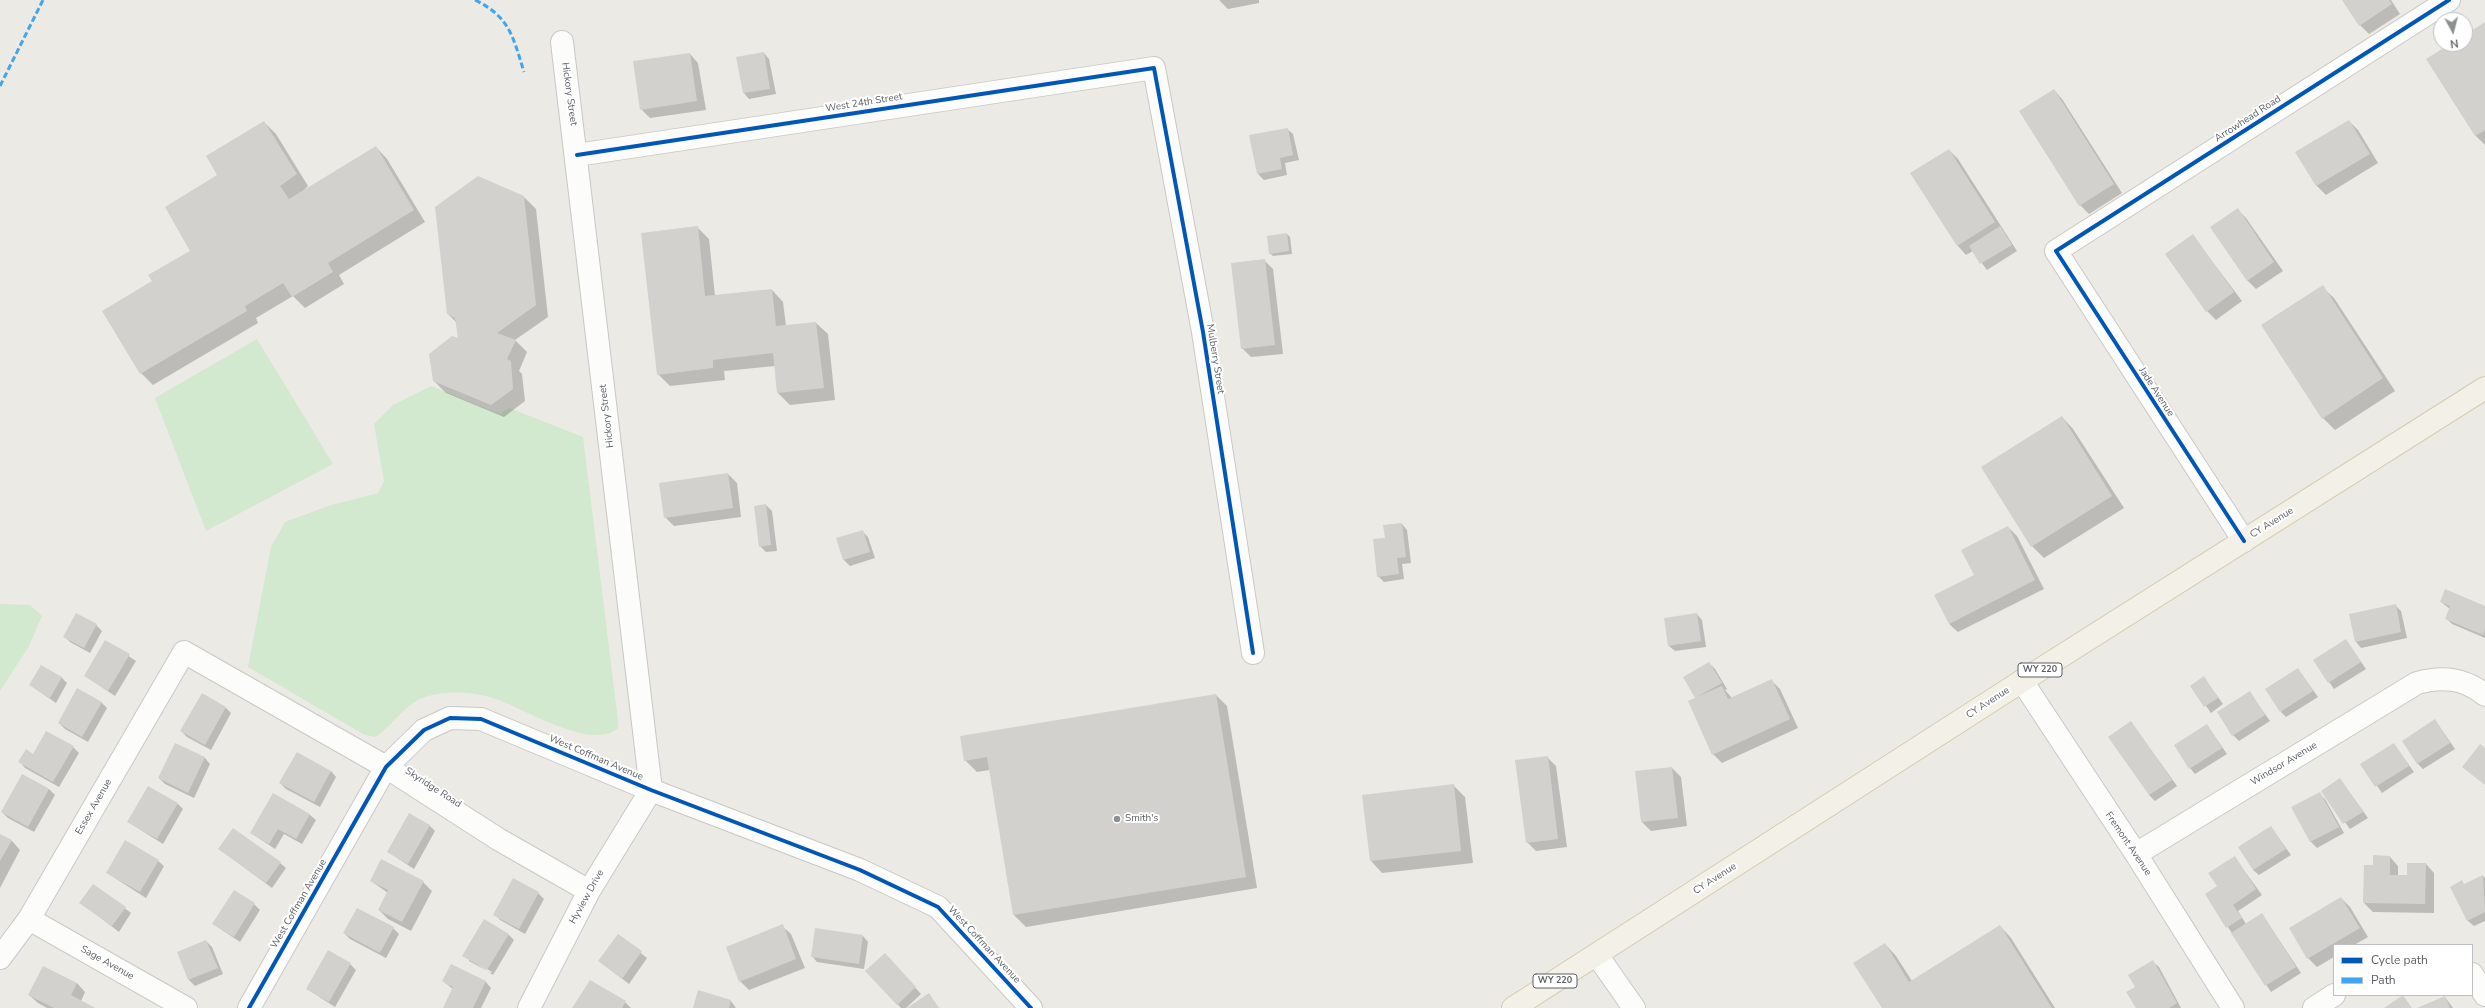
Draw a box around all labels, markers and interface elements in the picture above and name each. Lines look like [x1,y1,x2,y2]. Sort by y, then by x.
north arrow [2433,12,2473,52]
text: N [2449,35,2459,51]
street label: Hickory Street [559,62,579,126]
street label: West 24th Street [825,91,903,115]
street label: Arrowhead Road [2213,93,2283,145]
street label: Mulberry Street [1204,323,1226,395]
street label: Jade Avenue [2136,365,2176,419]
street label: Hickory Street [597,384,617,448]
street label: CY Avenue [2248,505,2296,541]
road number: WY 220 [2018,663,2062,677]
street label: CY Avenue [1964,685,2012,721]
street label: West Coffman Avenue [547,733,645,783]
street label: Windsor Avenue [2249,739,2319,789]
street label: Skyridge Road [403,765,463,811]
street label: Essex Avenue [73,777,115,837]
street label: Fremont Avenue [2102,810,2154,878]
place label: Smith's [1125,813,1158,825]
marker: Smith's [1112,814,1122,824]
street label: West Coffman Avenue [269,857,329,951]
street label: CY Avenue [1691,861,1739,897]
street label: Hyview Drive [567,868,607,926]
street label: West Coffman Avenue [945,904,1023,986]
street label: Sage Avenue [78,943,136,983]
legend [2333,944,2473,996]
text: Cycle path [2371,952,2428,968]
text: Path [2371,972,2396,988]
road number: WY 220 [1533,974,1577,988]

